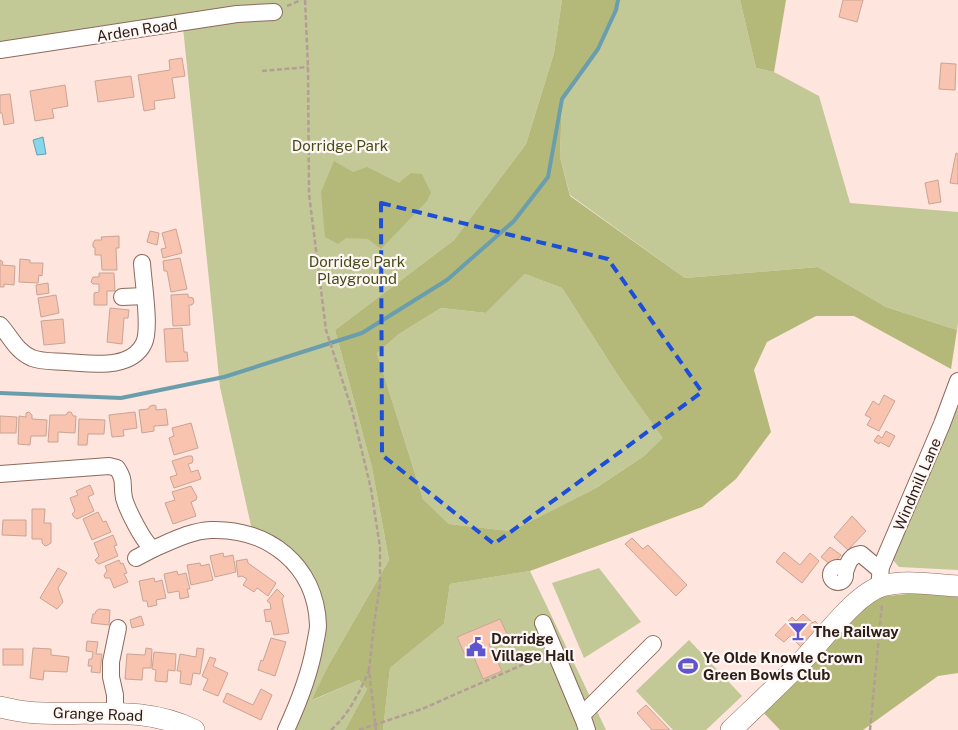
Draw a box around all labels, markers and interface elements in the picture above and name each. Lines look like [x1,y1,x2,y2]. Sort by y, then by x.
street label: Arden Road [95,15,179,45]
park label: Dorridge Park [292,137,388,154]
park label: Dorridge Park Playground [309,253,405,287]
street label: Windmill Lane [890,435,944,533]
bar icon: The Railway [787,620,809,642]
place label: The Railway [813,623,899,640]
place label: Dorridge Village Hall [491,630,575,664]
public building icon: Dorridge Village Hall [465,636,487,658]
place label: Ye Olde Knowle Crown Green Bowls Club [703,649,863,683]
sports icon: Ye Olde Knowle Crown Green Bowls Club [677,655,699,677]
street label: Grange Road [53,704,143,724]

